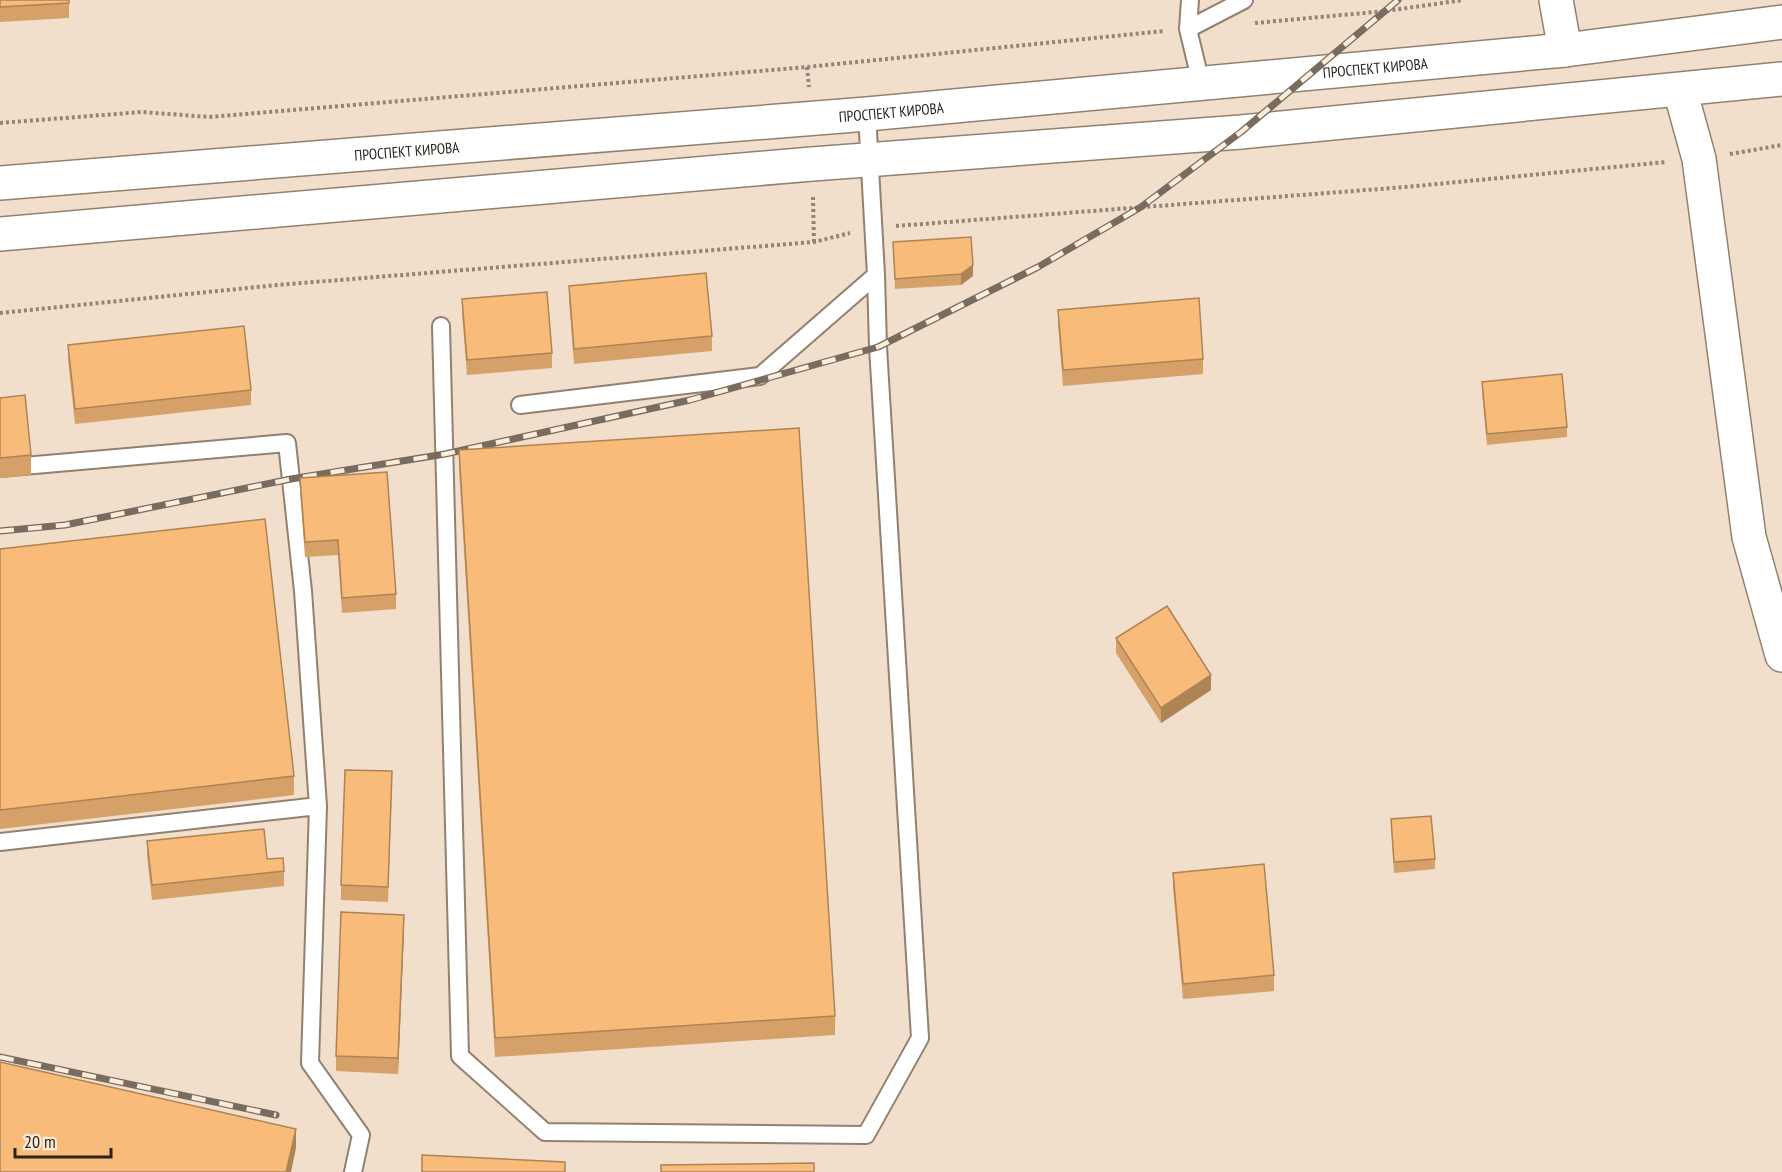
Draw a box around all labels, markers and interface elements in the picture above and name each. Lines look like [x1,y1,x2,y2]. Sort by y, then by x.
street label: ПРОСПЕКТ КИРОВА [1322,53,1429,82]
street label: ПРОСПЕКТ КИРОВА [838,97,945,126]
street label: ПРОСПЕКТ КИРОВА [354,137,461,164]
scale bar [15,1121,111,1159]
text: 20 m [24,1130,56,1153]

